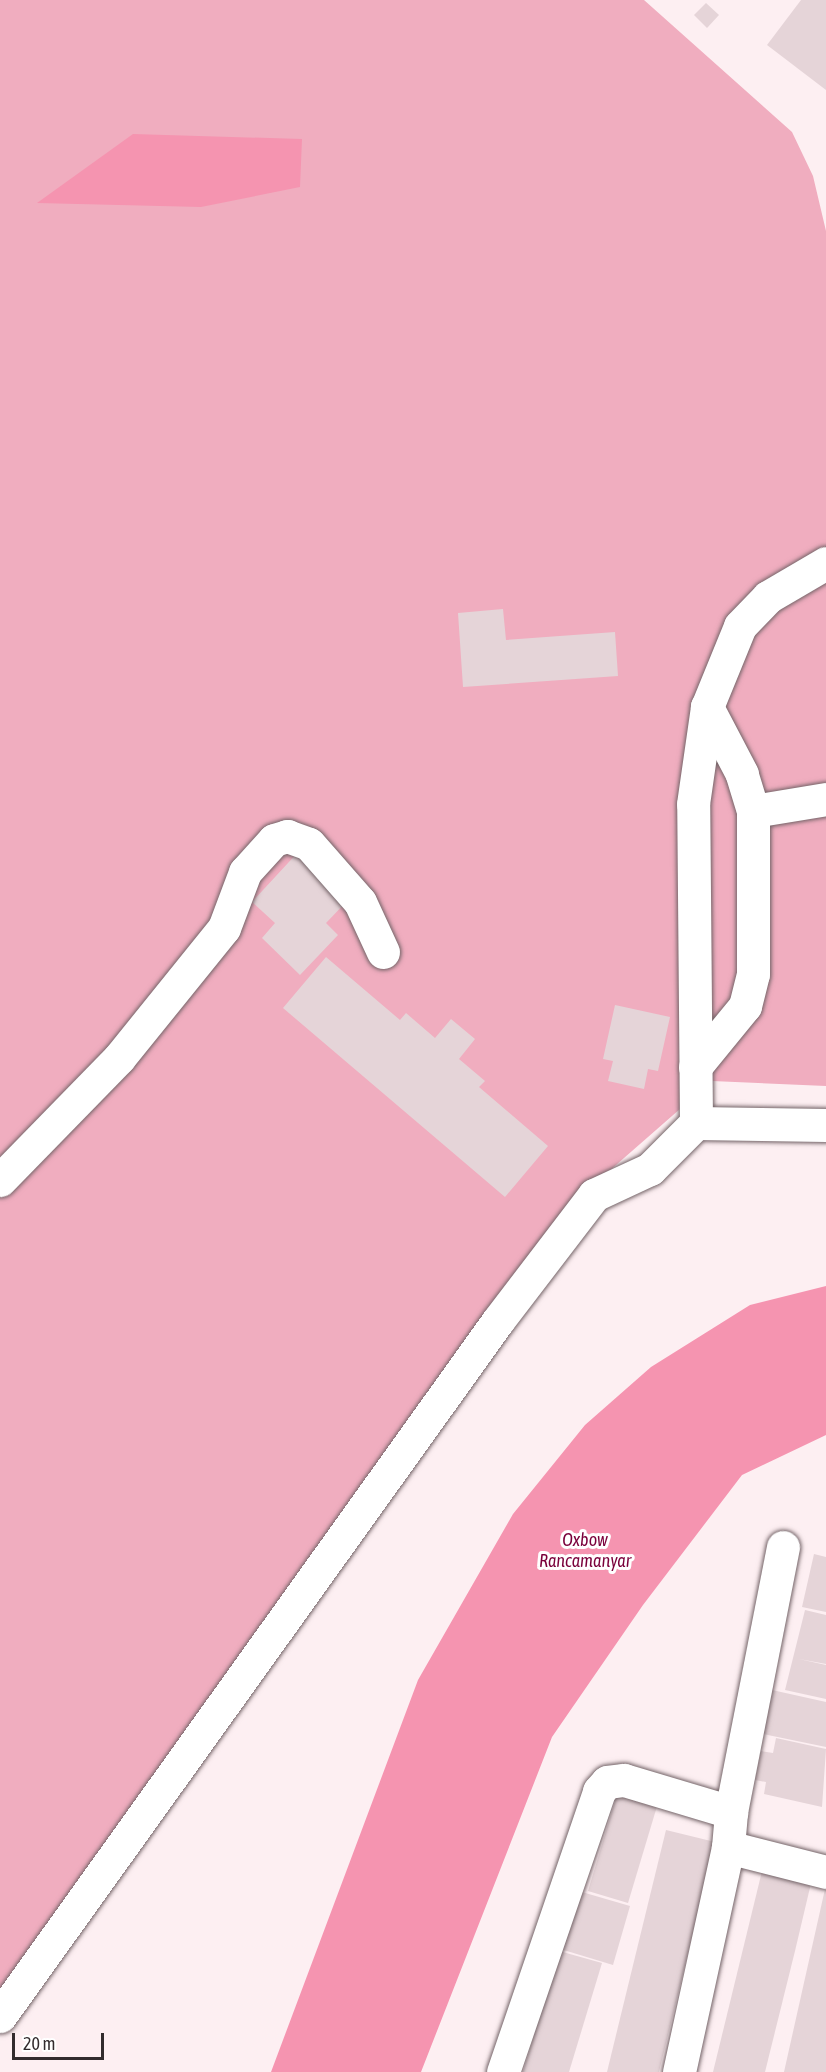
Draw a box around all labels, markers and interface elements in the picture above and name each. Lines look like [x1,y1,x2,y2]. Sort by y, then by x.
water label: Oxbow Rancamanyar [539,1530,631,1572]
scale bar [15,2021,106,2059]
text: 20 m [23,2033,55,2054]

